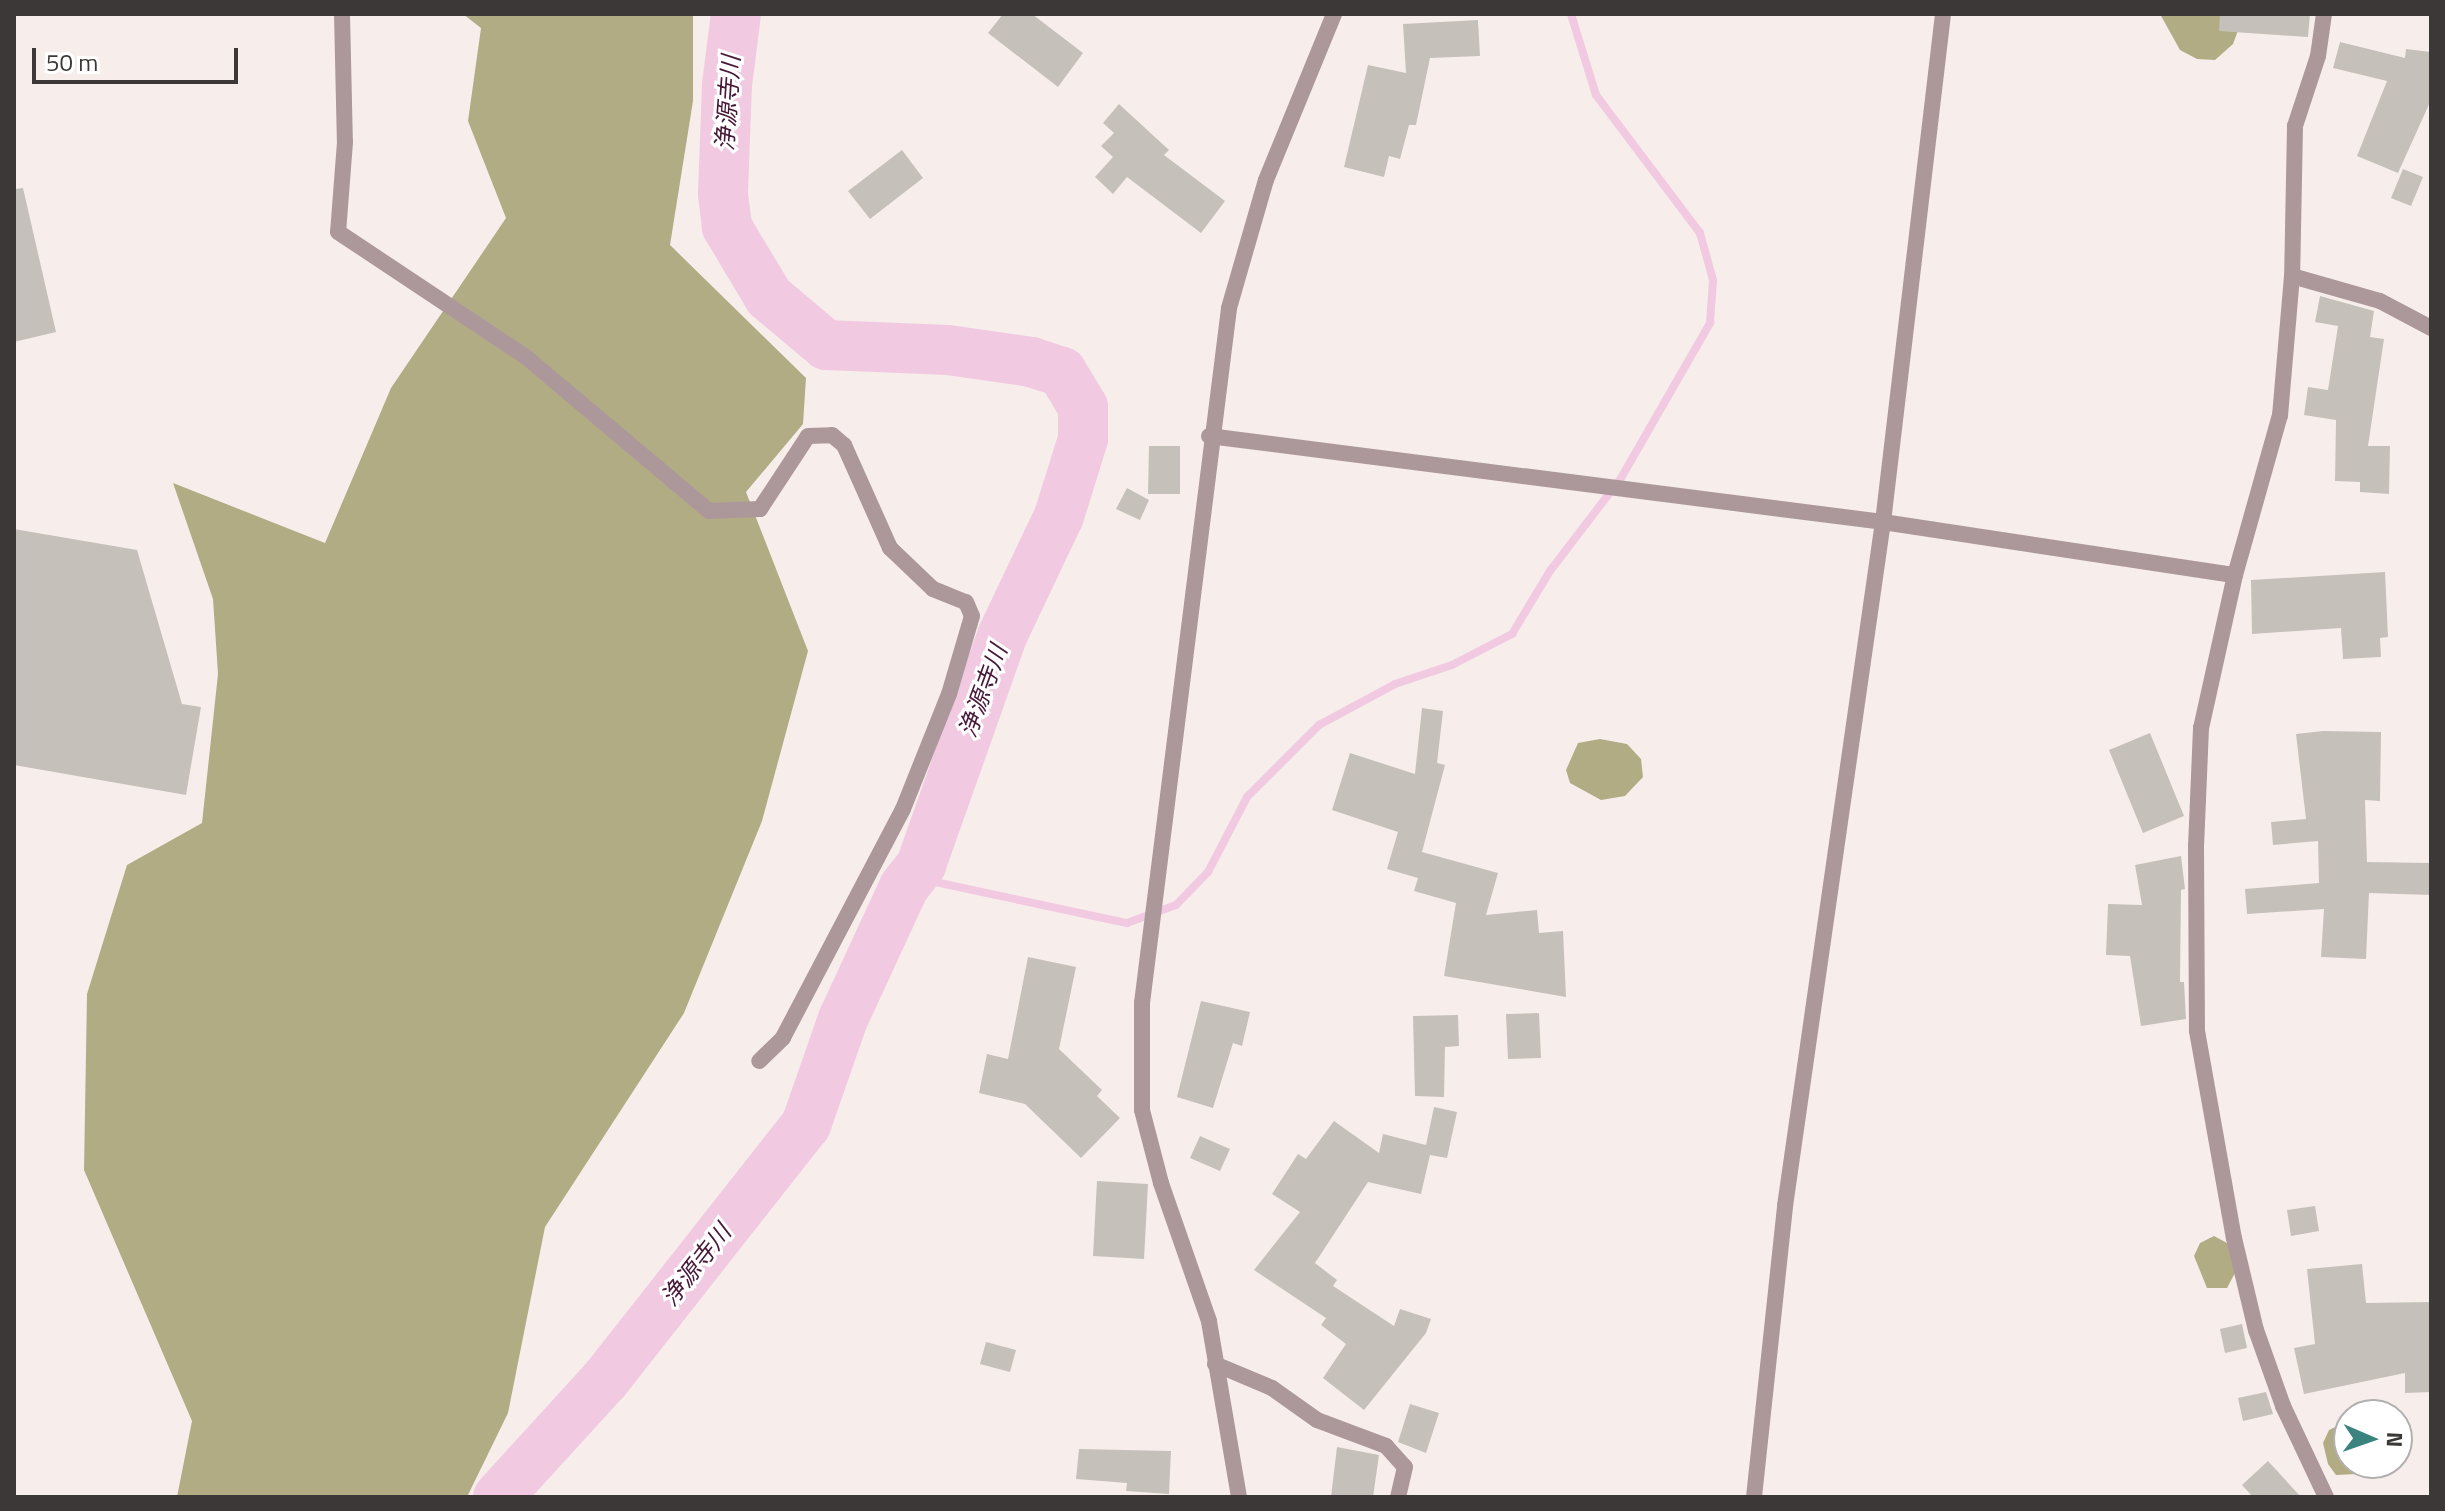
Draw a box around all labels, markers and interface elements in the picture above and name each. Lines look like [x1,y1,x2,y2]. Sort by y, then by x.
scale bar [36,32,242,82]
text: 50 m [46,44,98,80]
water label: 浄源寺川 [710,54,746,152]
water label: 浄源寺川 [953,641,1013,741]
water label: 浄源寺川 [655,1218,737,1312]
north arrow [2333,1399,2413,1479]
text: N [2378,1432,2412,1448]

